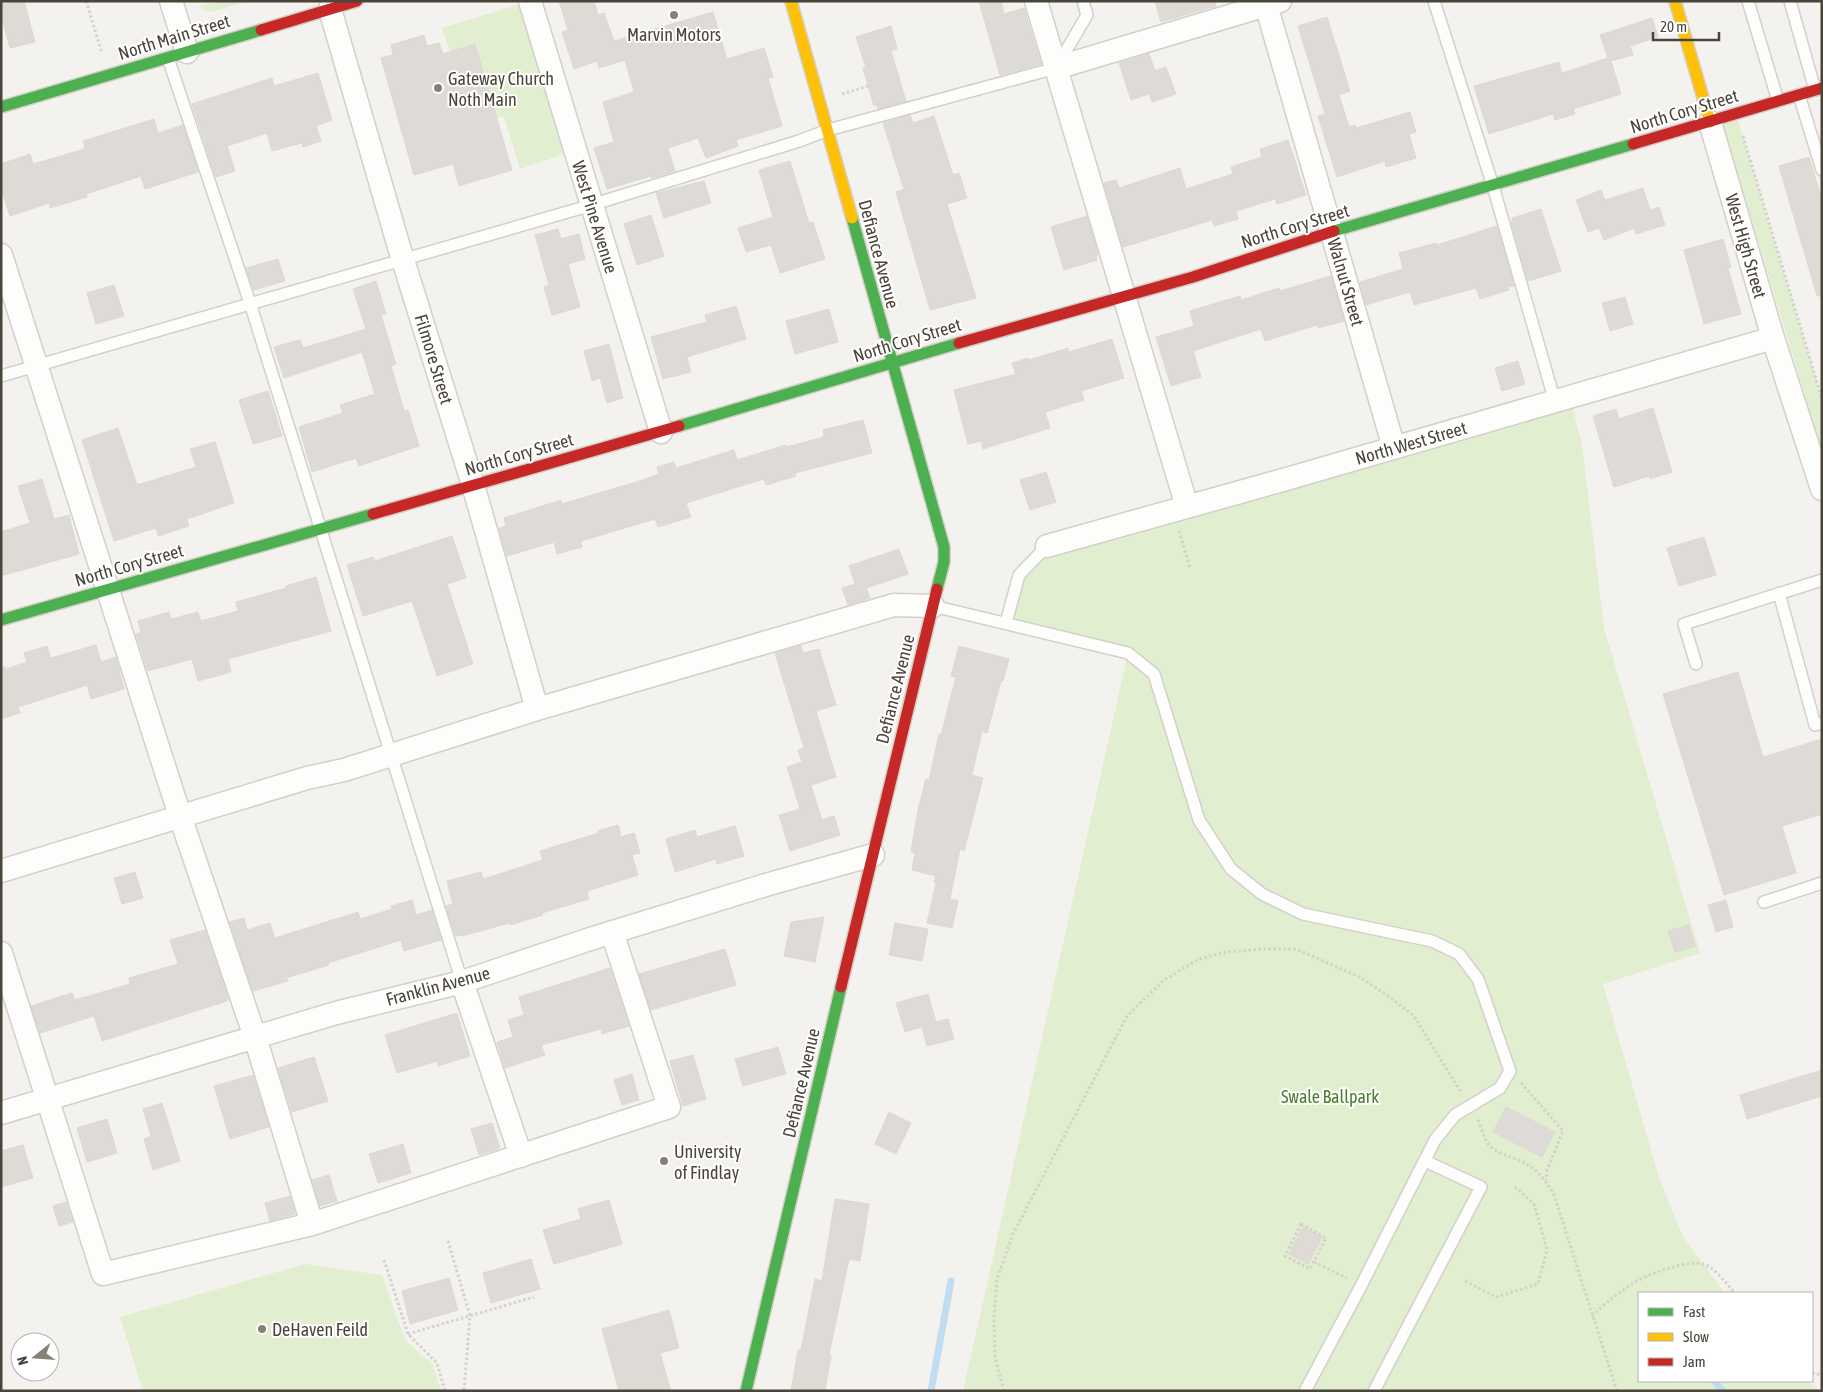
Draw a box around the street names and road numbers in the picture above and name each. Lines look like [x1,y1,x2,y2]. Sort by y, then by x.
street label: North Main Street [116,10,232,64]
street label: North Cory Street [1627,85,1741,137]
street label: West Pine Avenue [568,158,622,276]
street label: West High Street [1721,191,1771,301]
street label: Defiance Avenue [854,197,904,311]
street label: North Cory Street [1238,200,1352,252]
street label: Walnut Street [1323,236,1369,328]
street label: Filmore Street [410,311,458,407]
street label: North Cory Street [850,314,964,366]
street label: North West Street [1353,417,1469,469]
street label: North Cory Street [462,428,576,480]
street label: North Cory Street [72,539,186,591]
street label: Defiance Avenue [871,632,919,746]
street label: Franklin Avenue [384,962,492,1010]
street label: Defiance Avenue [778,1026,824,1140]

